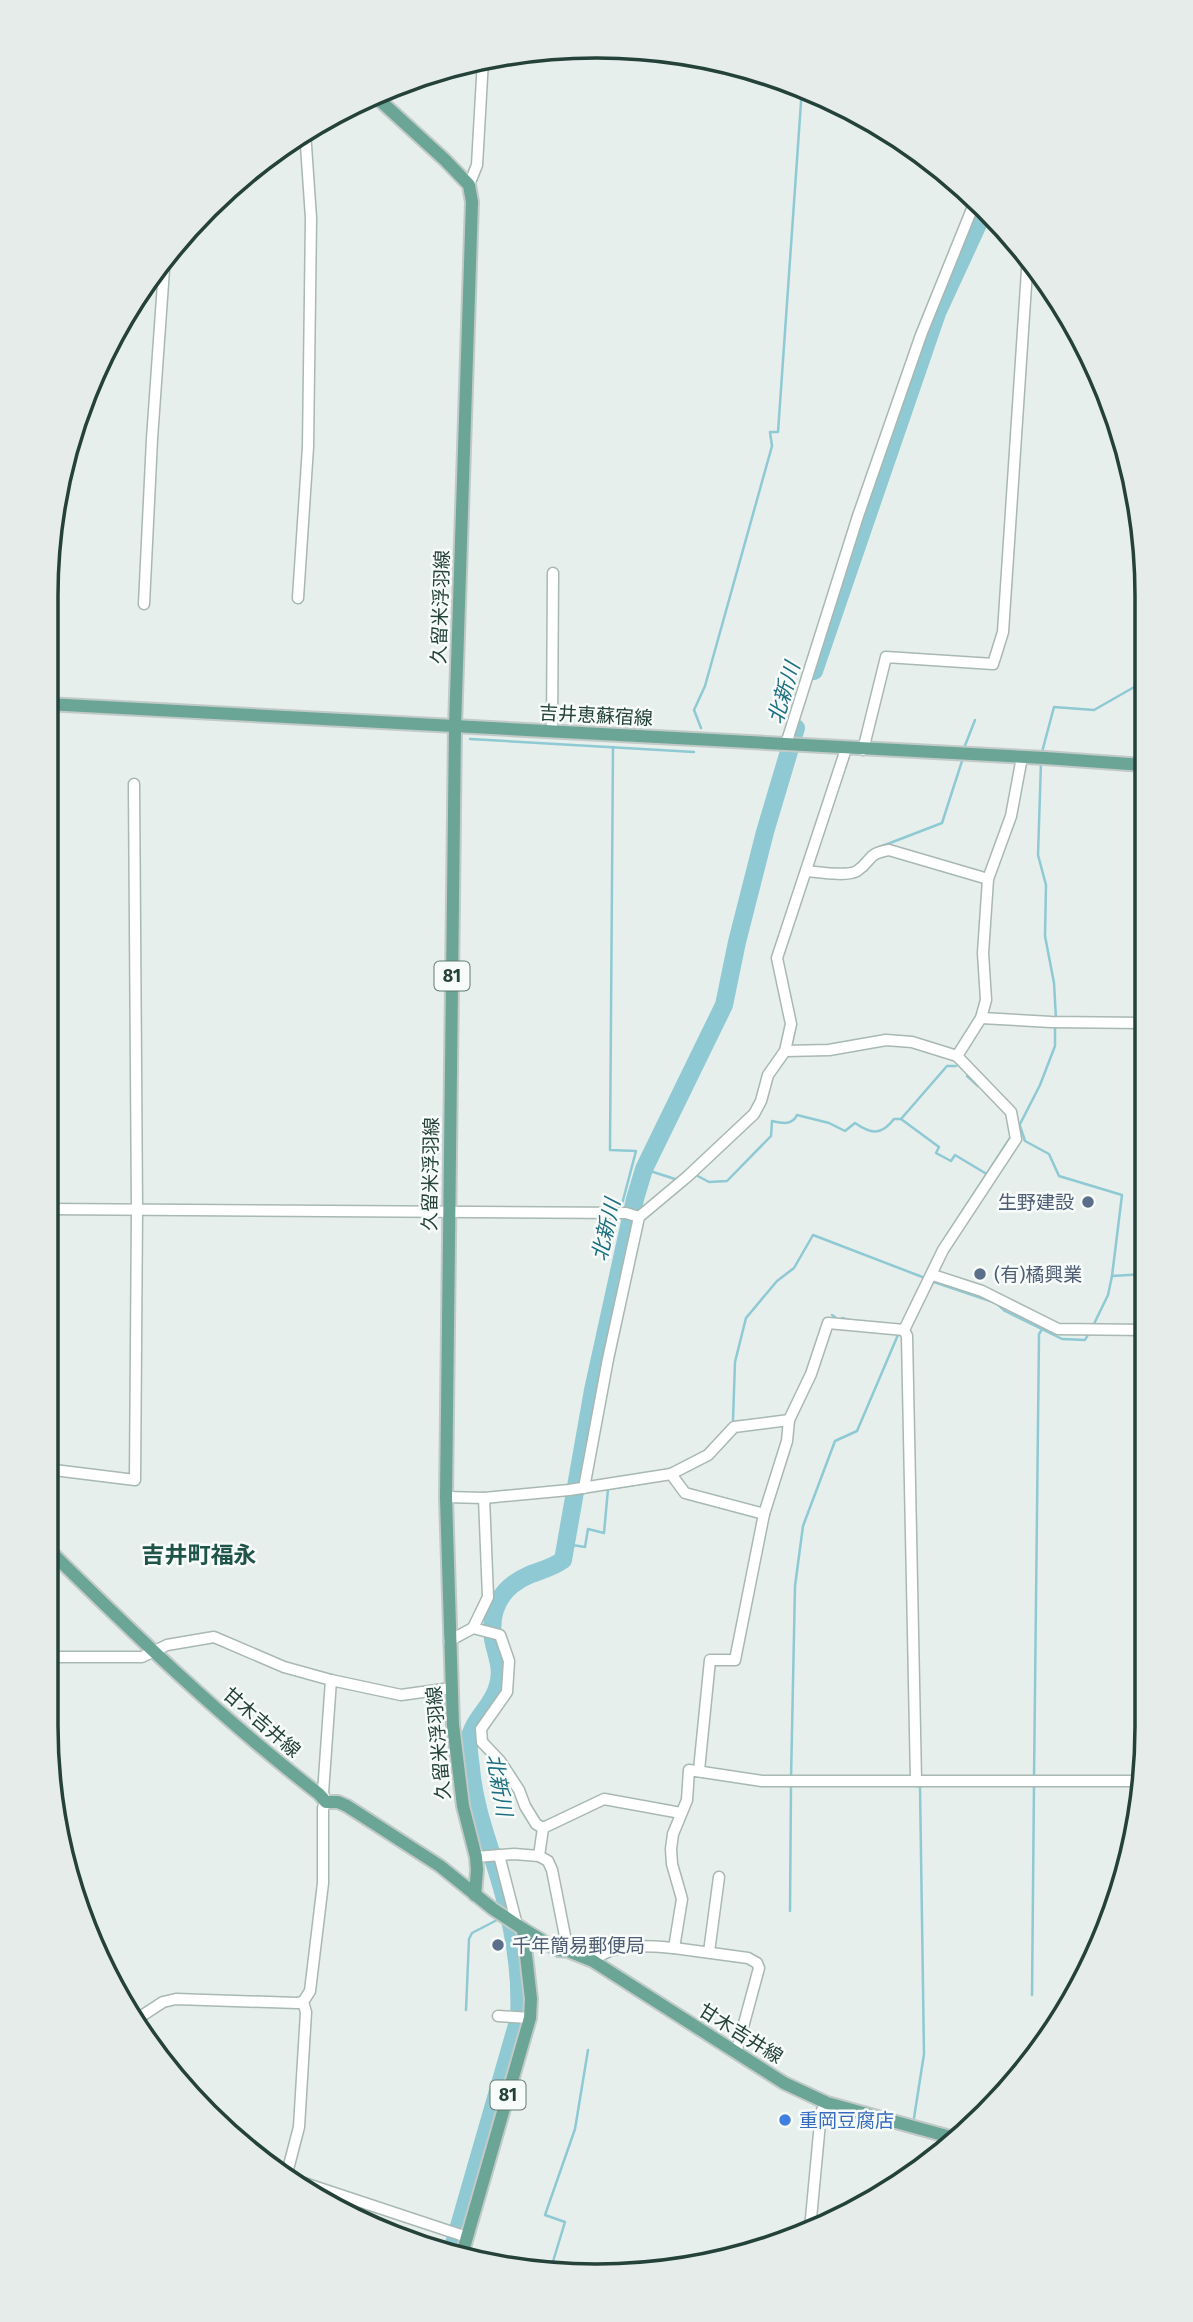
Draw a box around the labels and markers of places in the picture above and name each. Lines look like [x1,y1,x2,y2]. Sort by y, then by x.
place label: 生野建設 [998,1191,1074,1214]
marker: 生野建設 [1080,1194,1096,1210]
place label: (有)橘興業 [994,1263,1082,1286]
marker: (有)橘興業 [972,1266,988,1282]
place label: 千年簡易郵便局 [512,1934,645,1957]
marker: 千年簡易郵便局 [490,1937,506,1953]
place label: 重岡豆腐店 [799,2109,894,2132]
marker: 重岡豆腐店 [777,2112,793,2128]

